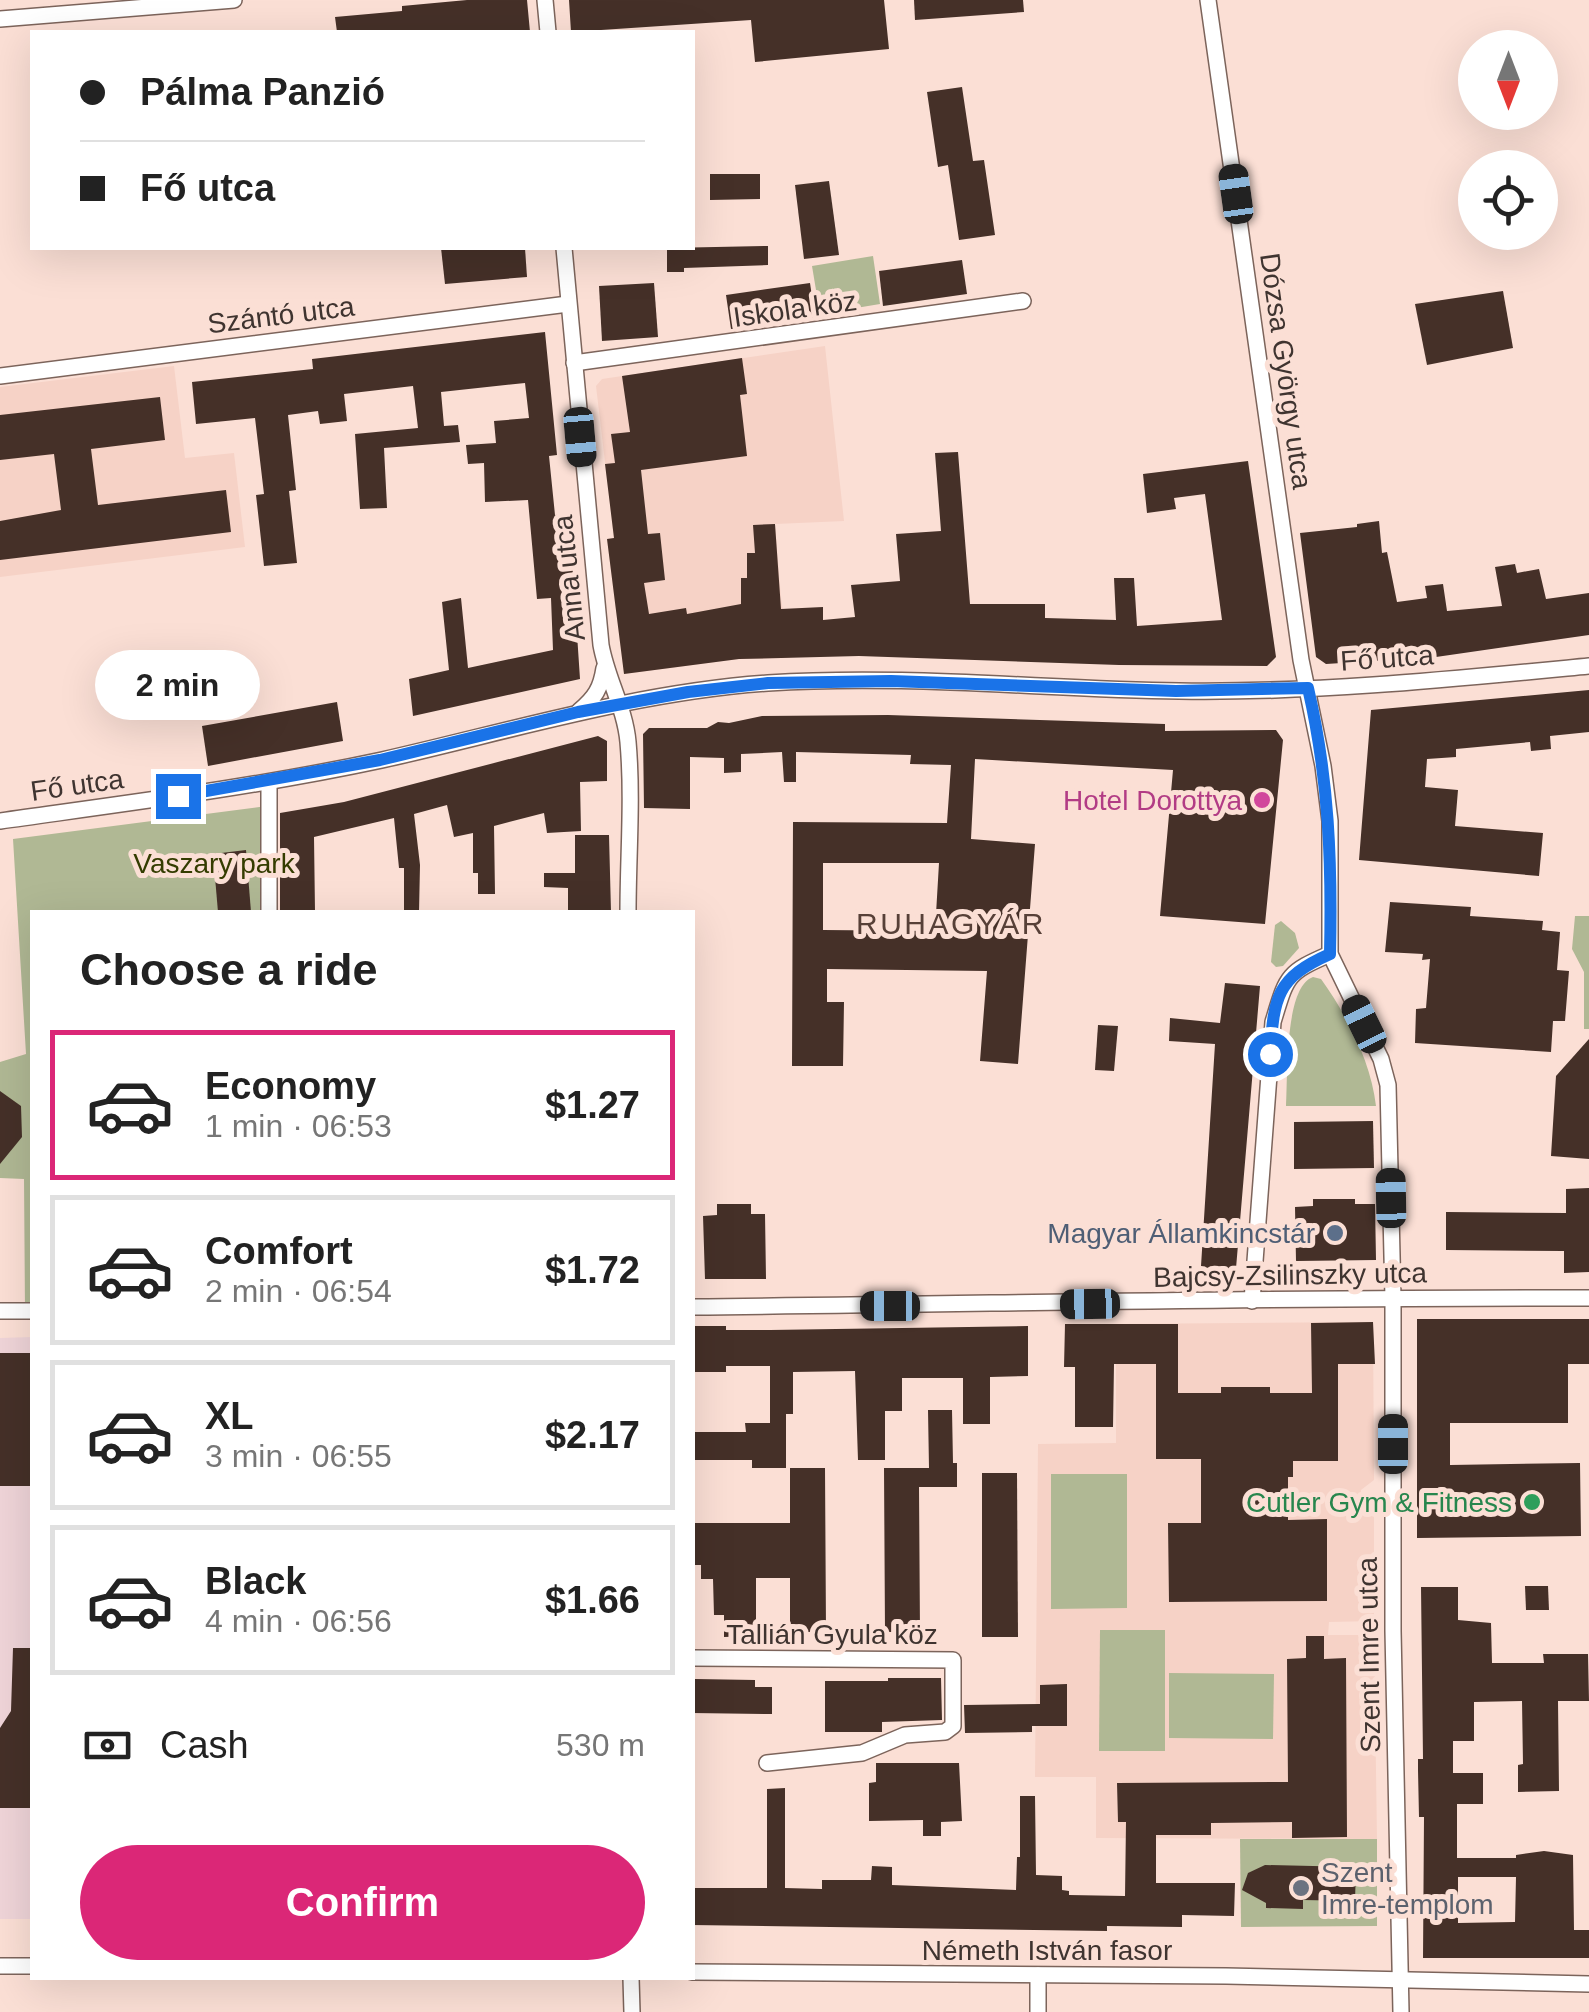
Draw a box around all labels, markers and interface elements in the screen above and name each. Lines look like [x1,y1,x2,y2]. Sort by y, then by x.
north arrow [1458,30,1558,130]
map controls [1458,30,1558,250]
text: Pálma Panzió [140,71,385,113]
button: locate [1458,150,1558,250]
car [1217,162,1255,226]
text: Fő utca [140,167,275,209]
street label: Dózsa György utca [1254,251,1318,491]
street label: Iskola köz [731,285,859,333]
street label: Szántó utca [206,291,357,339]
car [562,406,598,468]
street label: Anna utca [547,513,591,642]
street label: Fő utca [1339,639,1435,677]
callout: 2 min [96,651,260,721]
text: 2 min [136,667,219,703]
street label: Fő utca [29,763,126,807]
route end [156,774,201,819]
place label: Hotel Dorottya [1063,785,1242,816]
marker: Hotel Dorottya [1251,789,1273,811]
park label: Vaszary park [133,848,296,879]
district label: RUHAGYÁR [856,907,1046,940]
text: Choose a ride [80,944,378,995]
car [1337,990,1391,1058]
route start [1248,1032,1293,1077]
icon: car [85,1060,175,1150]
text: Economy [205,1065,376,1107]
text: $1.27 [545,1084,640,1126]
text: 1 min · 06:53 [205,1108,392,1144]
car [1375,1168,1407,1228]
place label: Magyar Államkincstár [1047,1218,1315,1249]
marker: Magyar Államkincstár [1324,1222,1346,1244]
icon: car [85,1225,175,1315]
text: Comfort [205,1230,353,1272]
text: $1.72 [545,1249,640,1291]
street label: Bajcsy-Zsilinszky utca [1153,1257,1428,1293]
text: 2 min · 06:54 [205,1273,392,1309]
car [1060,1288,1120,1320]
car [860,1291,920,1321]
icon: car [85,1390,175,1480]
text: XL [205,1395,254,1437]
text: $2.17 [545,1414,640,1456]
car [1378,1414,1408,1474]
text: 3 min · 06:55 [205,1438,392,1474]
place label: Cutler Gym & Fitness [1246,1487,1512,1518]
marker: Cutler Gym & Fitness [1521,1491,1543,1513]
icon: car [85,1555,175,1645]
street label: Szent Imre utca [1352,1556,1386,1753]
text: Black [205,1560,306,1602]
text: $1.66 [545,1579,640,1621]
text: 4 min · 06:56 [205,1603,392,1639]
street label: Tallián Gyula köz [726,1619,938,1650]
icon: cash [80,1718,135,1773]
text: Cash [160,1724,249,1766]
text: 530 m [556,1727,645,1763]
button: Confirm [80,1845,645,1960]
place label: Szent Imre-templom [1321,1857,1494,1920]
marker: Szent Imre-templom [1290,1877,1312,1899]
street label: Németh István fasor [922,1935,1172,1966]

